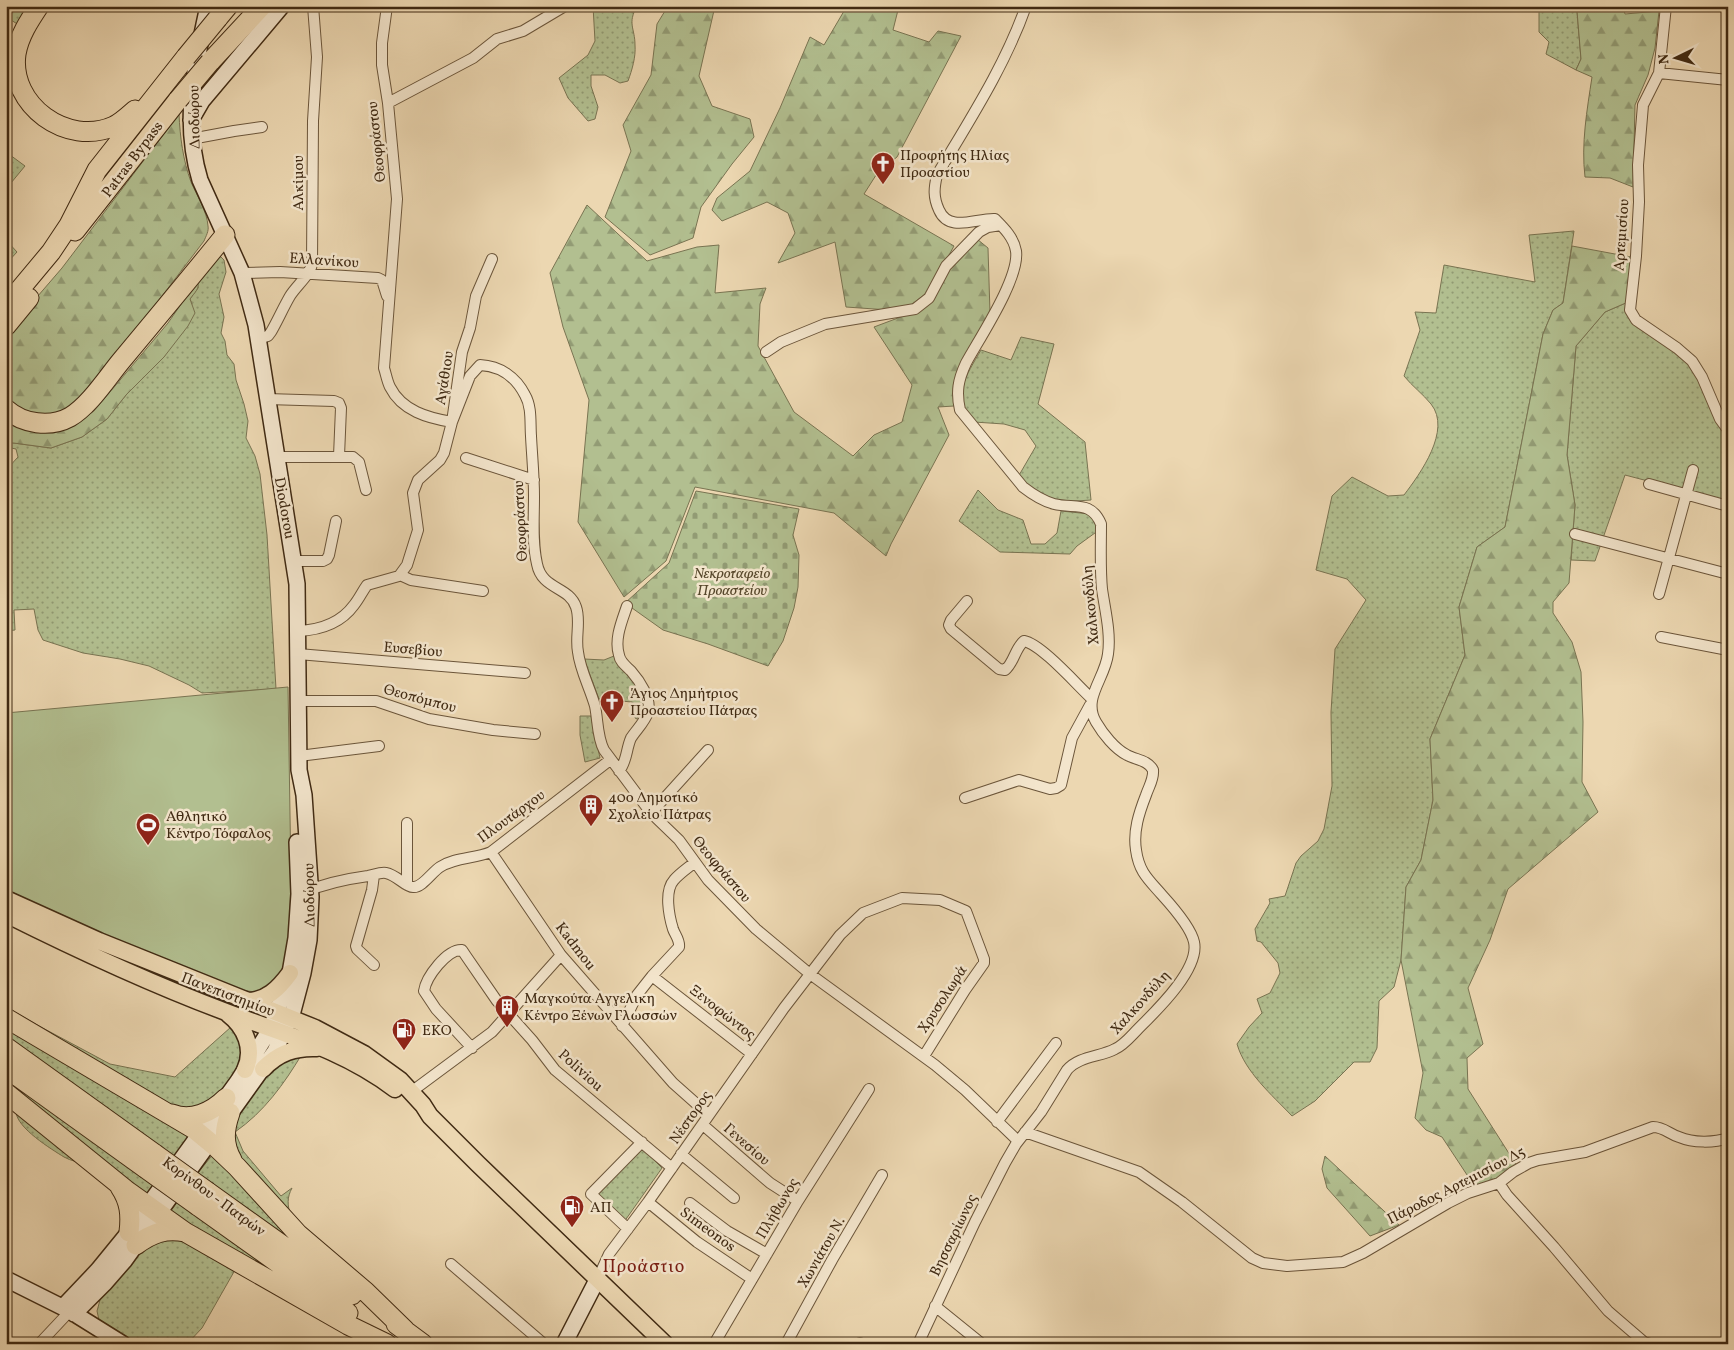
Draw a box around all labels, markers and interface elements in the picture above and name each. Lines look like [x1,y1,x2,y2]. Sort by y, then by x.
north arrow [1652,32,1702,82]
text: N [1655,53,1674,65]
street label: Διοδώρου [184,85,207,149]
street label: Θεοφράστου [363,100,392,183]
street label: Patras Bypass [98,117,169,202]
place label: Προφήτης Ηλίας Προαστίου [900,146,1010,184]
church icon: Προφήτης Ηλίας Προαστίου [870,151,896,185]
street label: Αλκίμου [289,155,310,211]
street label: Αρτεμισίου [1610,198,1635,272]
street label: Ελλανίκου [288,249,359,274]
street label: Αγάθιου [431,350,460,407]
street label: Diodorou [268,476,299,541]
street label: Θεοφράστου [509,480,534,562]
park label: Νεκροταφείο Προαστείου [694,564,770,602]
street label: Χαλκονδύλη [1078,564,1105,646]
street label: Ευσεβίου [383,637,443,664]
street label: Θεοπόμπου [381,680,458,719]
place label: Άγιος Δημήτριος Προαστείου Πάτρας [630,684,758,722]
church icon: Άγιος Δημήτριος Προαστείου Πάτρας [599,689,625,723]
street label: Πλουτάρχου [474,786,550,849]
place label: 40ο Δημοτικό Σχολείο Πάτρας [608,788,712,826]
building icon: 40ο Δημοτικό Σχολείο Πάτρας [578,793,604,827]
place label: Αθλητικό Κέντρο Τόφαλος [166,807,271,845]
sports icon: Αθλητικό Κέντρο Τόφαλος [135,812,161,846]
street label: Θεοφράστου [687,832,755,908]
street label: Διοδώρου [299,863,322,927]
street label: Kadmou [549,918,600,975]
street label: Χρυσολωρά [913,962,973,1038]
street label: Χαλκονδύλη [1106,966,1176,1040]
street label: Πανεπιστημίου [178,968,277,1023]
street label: Ξενοφώντος [685,981,760,1046]
place label: Μαγκούτα Αγγελικη Κέντρο Ξένων Γλωσσών [524,989,677,1027]
building icon: Μαγκούτα Αγγελικη Κέντρο Ξένων Γλωσσών [494,994,520,1028]
fuel station icon: EKO [391,1017,417,1051]
place label: EKO [422,1021,452,1042]
street label: Poliviou [553,1045,607,1097]
street label: Νέστορος [665,1086,718,1149]
street label: Γενεσίου [718,1119,774,1171]
street label: Πάροδος Αρτεμισίου Δ5 [1384,1142,1530,1230]
street label: Κορίνθου - Πατρών [157,1153,269,1242]
street label: Πλήθωνος [752,1174,805,1243]
street label: Βησσαρίωνος [925,1191,983,1280]
fuel station icon: ΑΠ [559,1194,585,1228]
place label: ΑΠ [590,1198,612,1219]
street label: Simeonos [675,1203,739,1258]
street label: Χωνιάτου Ν. [793,1213,851,1292]
district label: Προάστιο [603,1255,685,1280]

